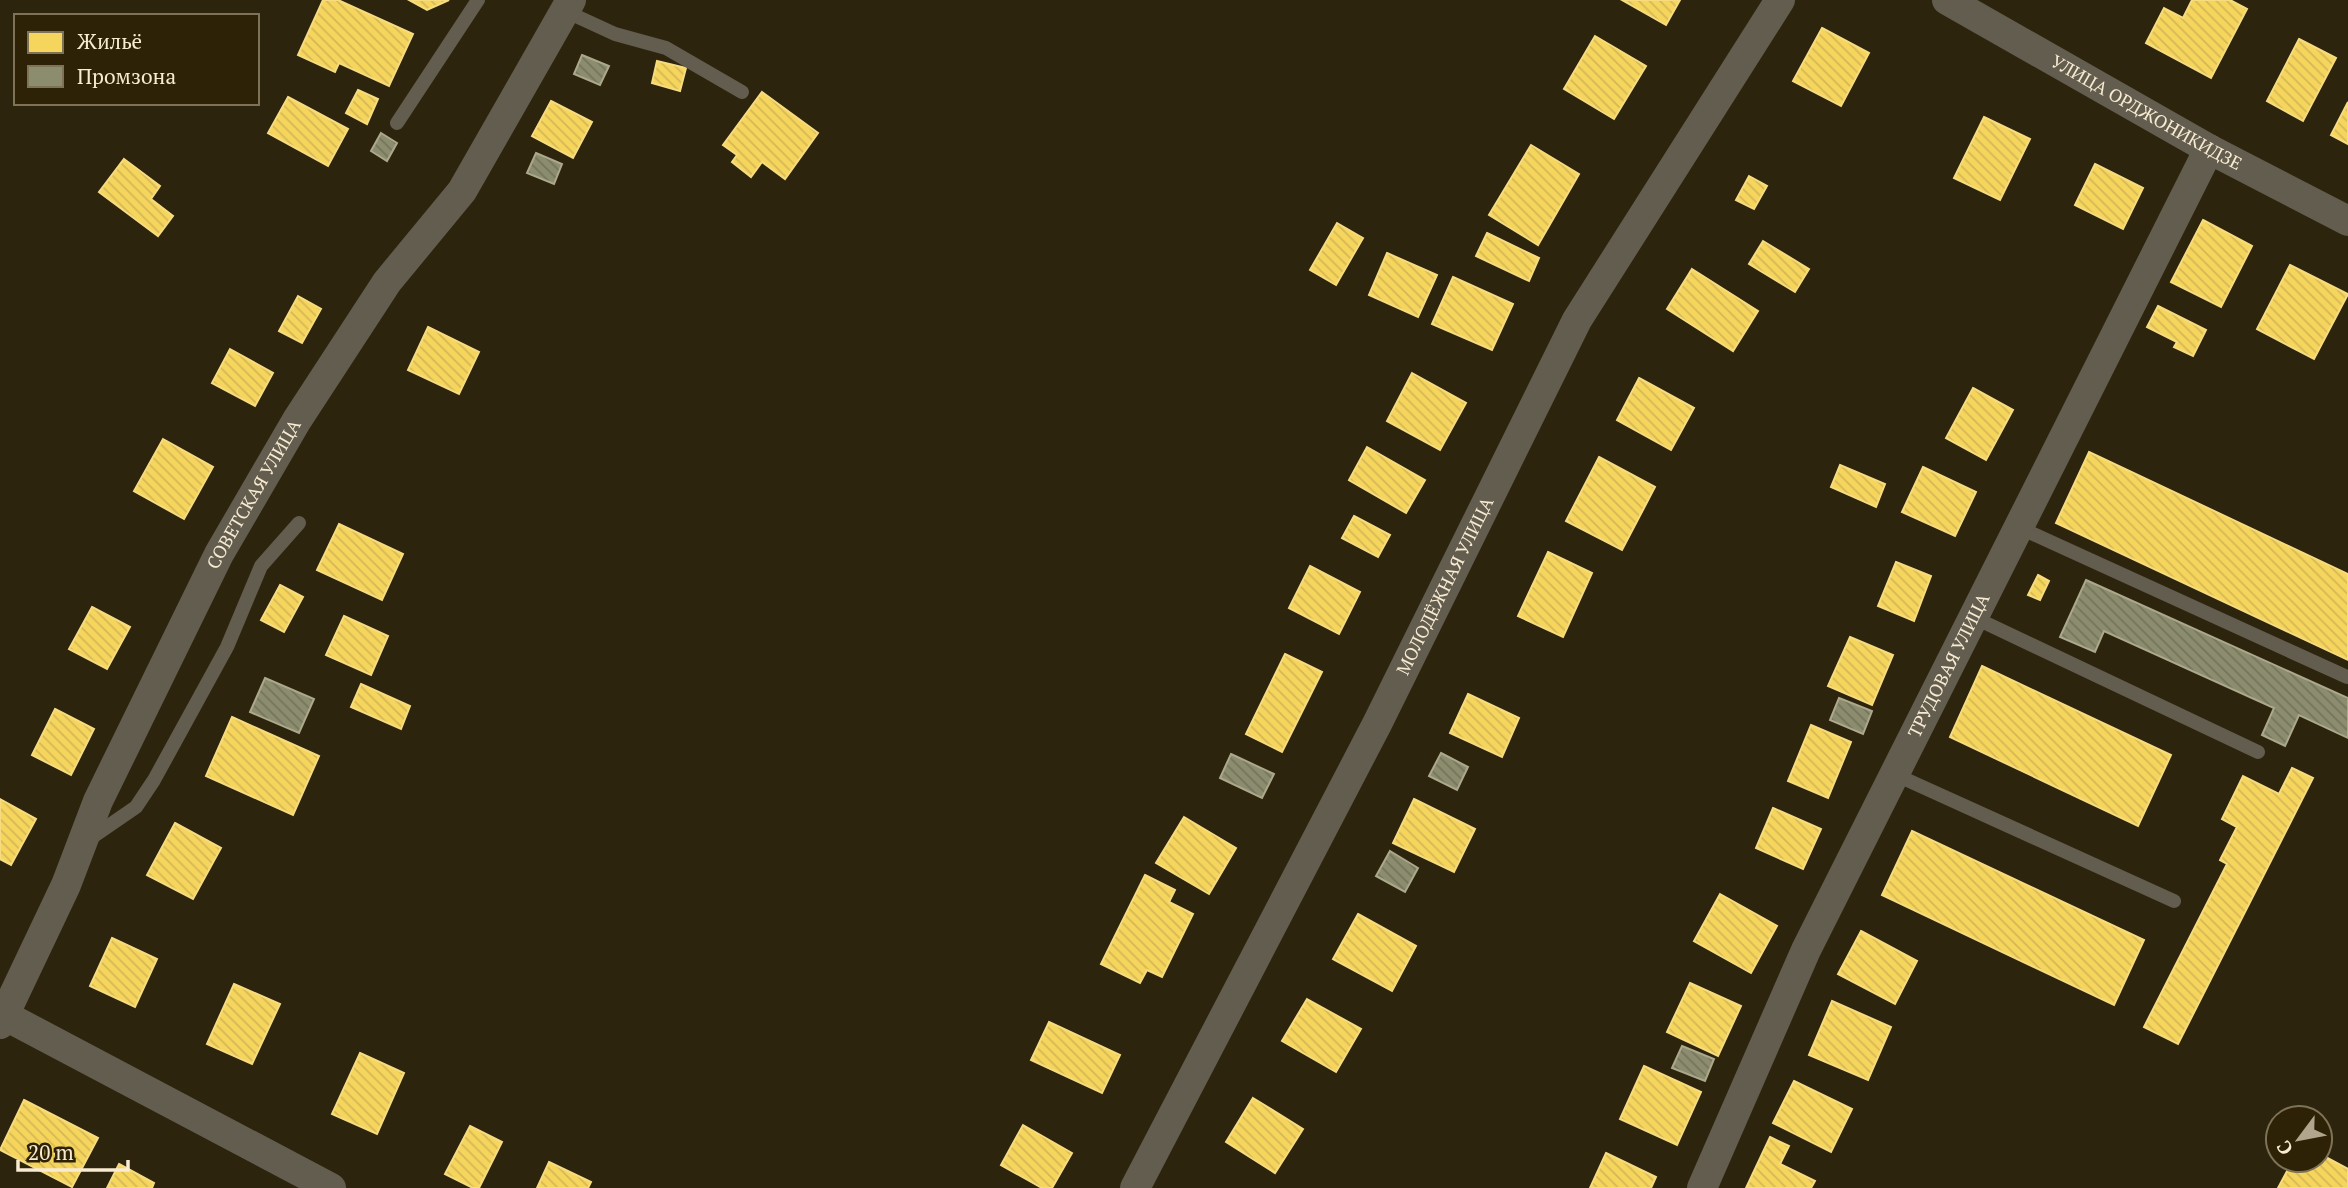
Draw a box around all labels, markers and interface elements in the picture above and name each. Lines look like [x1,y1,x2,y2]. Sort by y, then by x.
legend [14,14,259,105]
text: Жильё [77,27,142,55]
street label: УЛИЦА ОРДЖОНИКИДЗЕ [2047,49,2246,175]
text: Промзона [77,62,176,90]
street label: СОВЕТСКАЯ УЛИЦА [201,414,306,573]
street label: МОЛОДЁЖНАЯ УЛИЦА [1390,492,1499,679]
street label: ТРУДОВАЯ УЛИЦА [1902,588,1995,742]
north arrow [2264,1104,2334,1174]
scale bar [18,1128,128,1172]
text: С [2270,1136,2298,1160]
text: 20 m [28,1138,74,1166]

